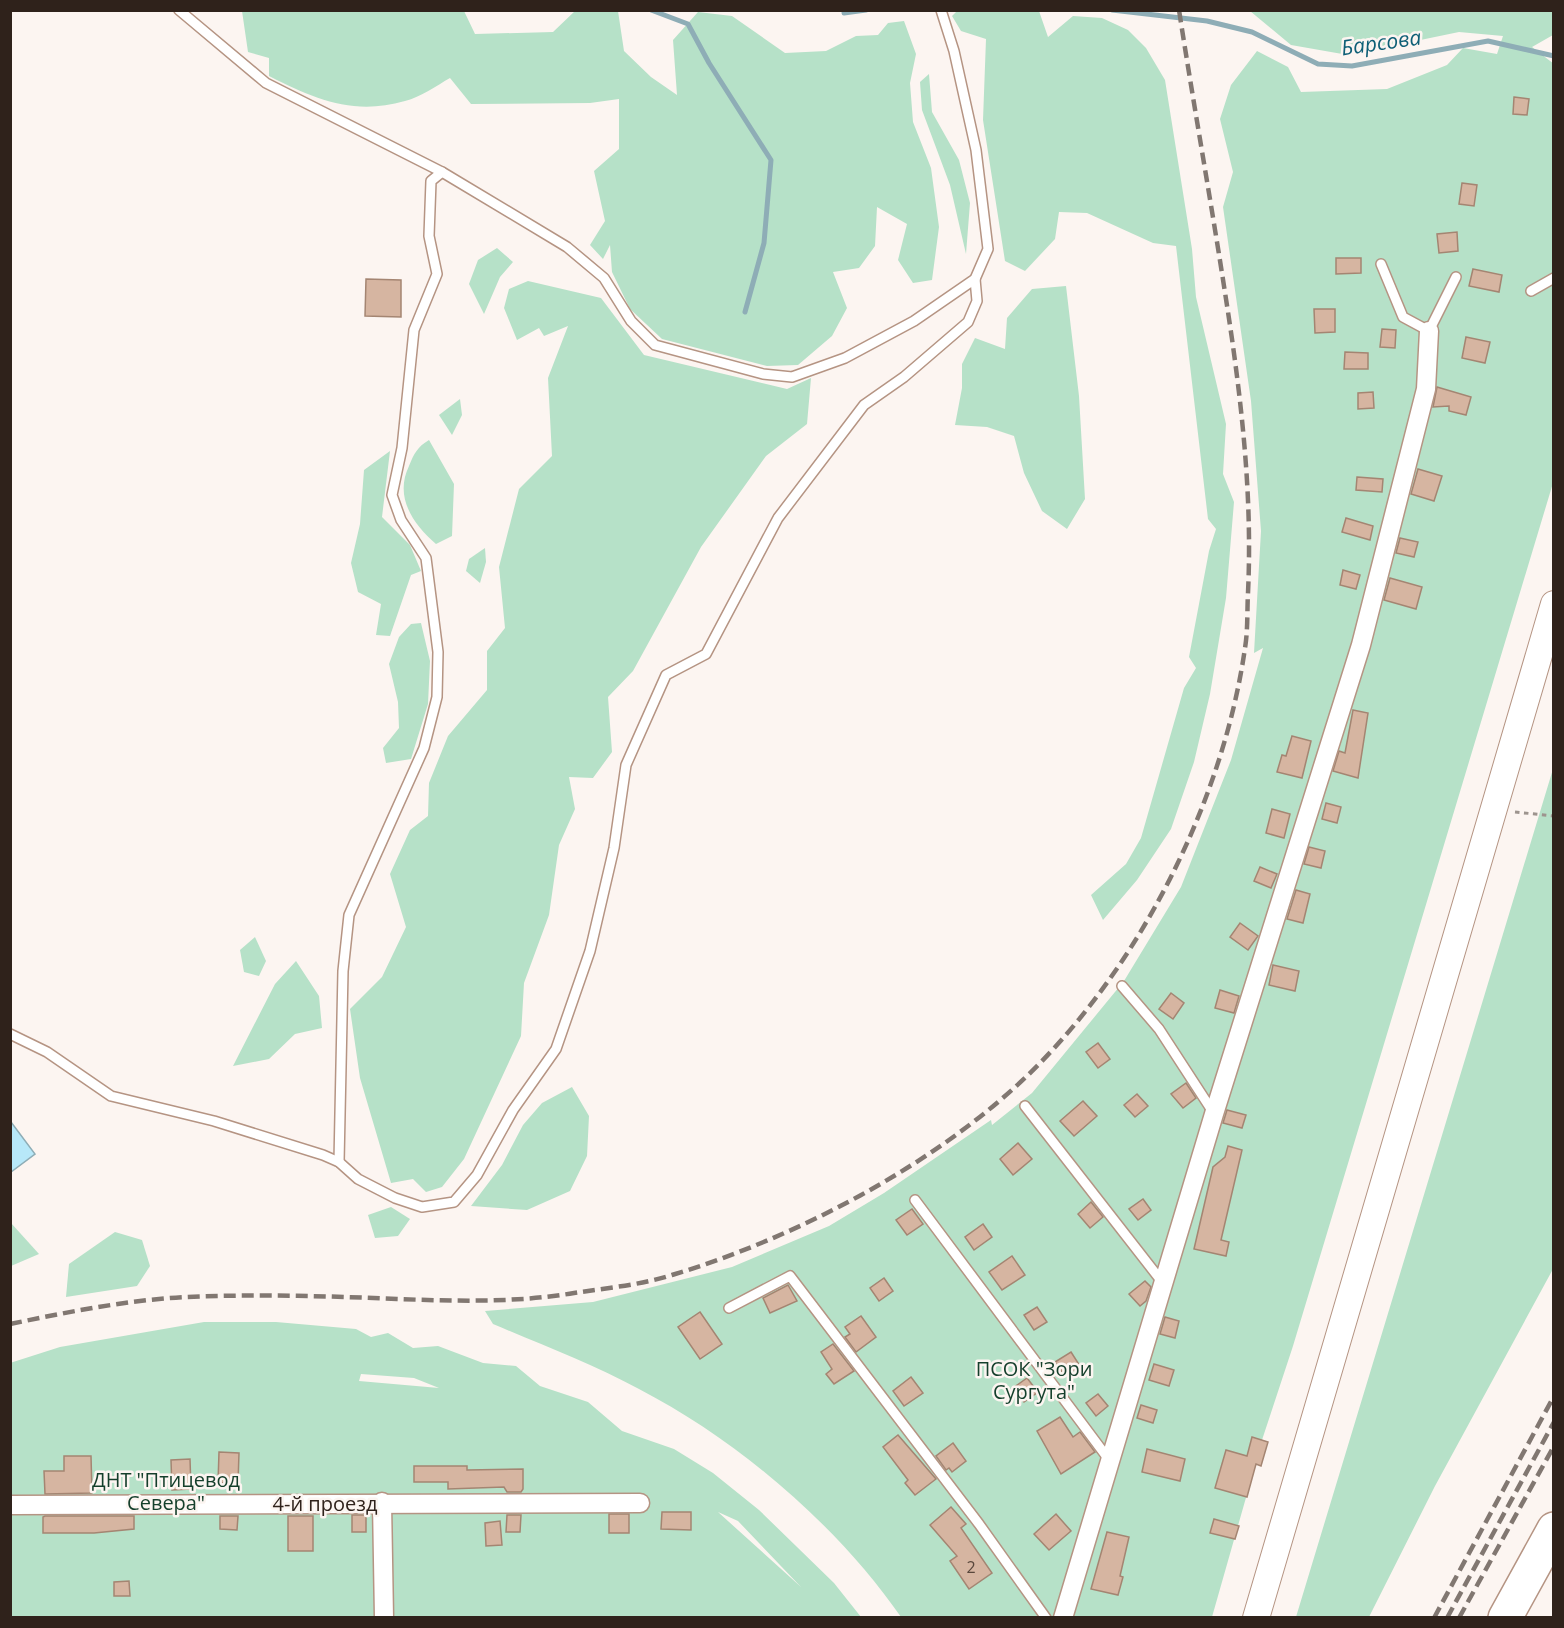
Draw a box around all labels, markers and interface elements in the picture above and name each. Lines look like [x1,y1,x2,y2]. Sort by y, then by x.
water label: Барсова [1339,23,1423,61]
park label: ПСОК "Зори Сургута" [976,1355,1092,1405]
park label: ДНТ "Птицевод Севера" [92,1466,241,1516]
street label: 4-й проезд [273,1490,378,1517]
house number: 2 [966,1556,976,1578]

